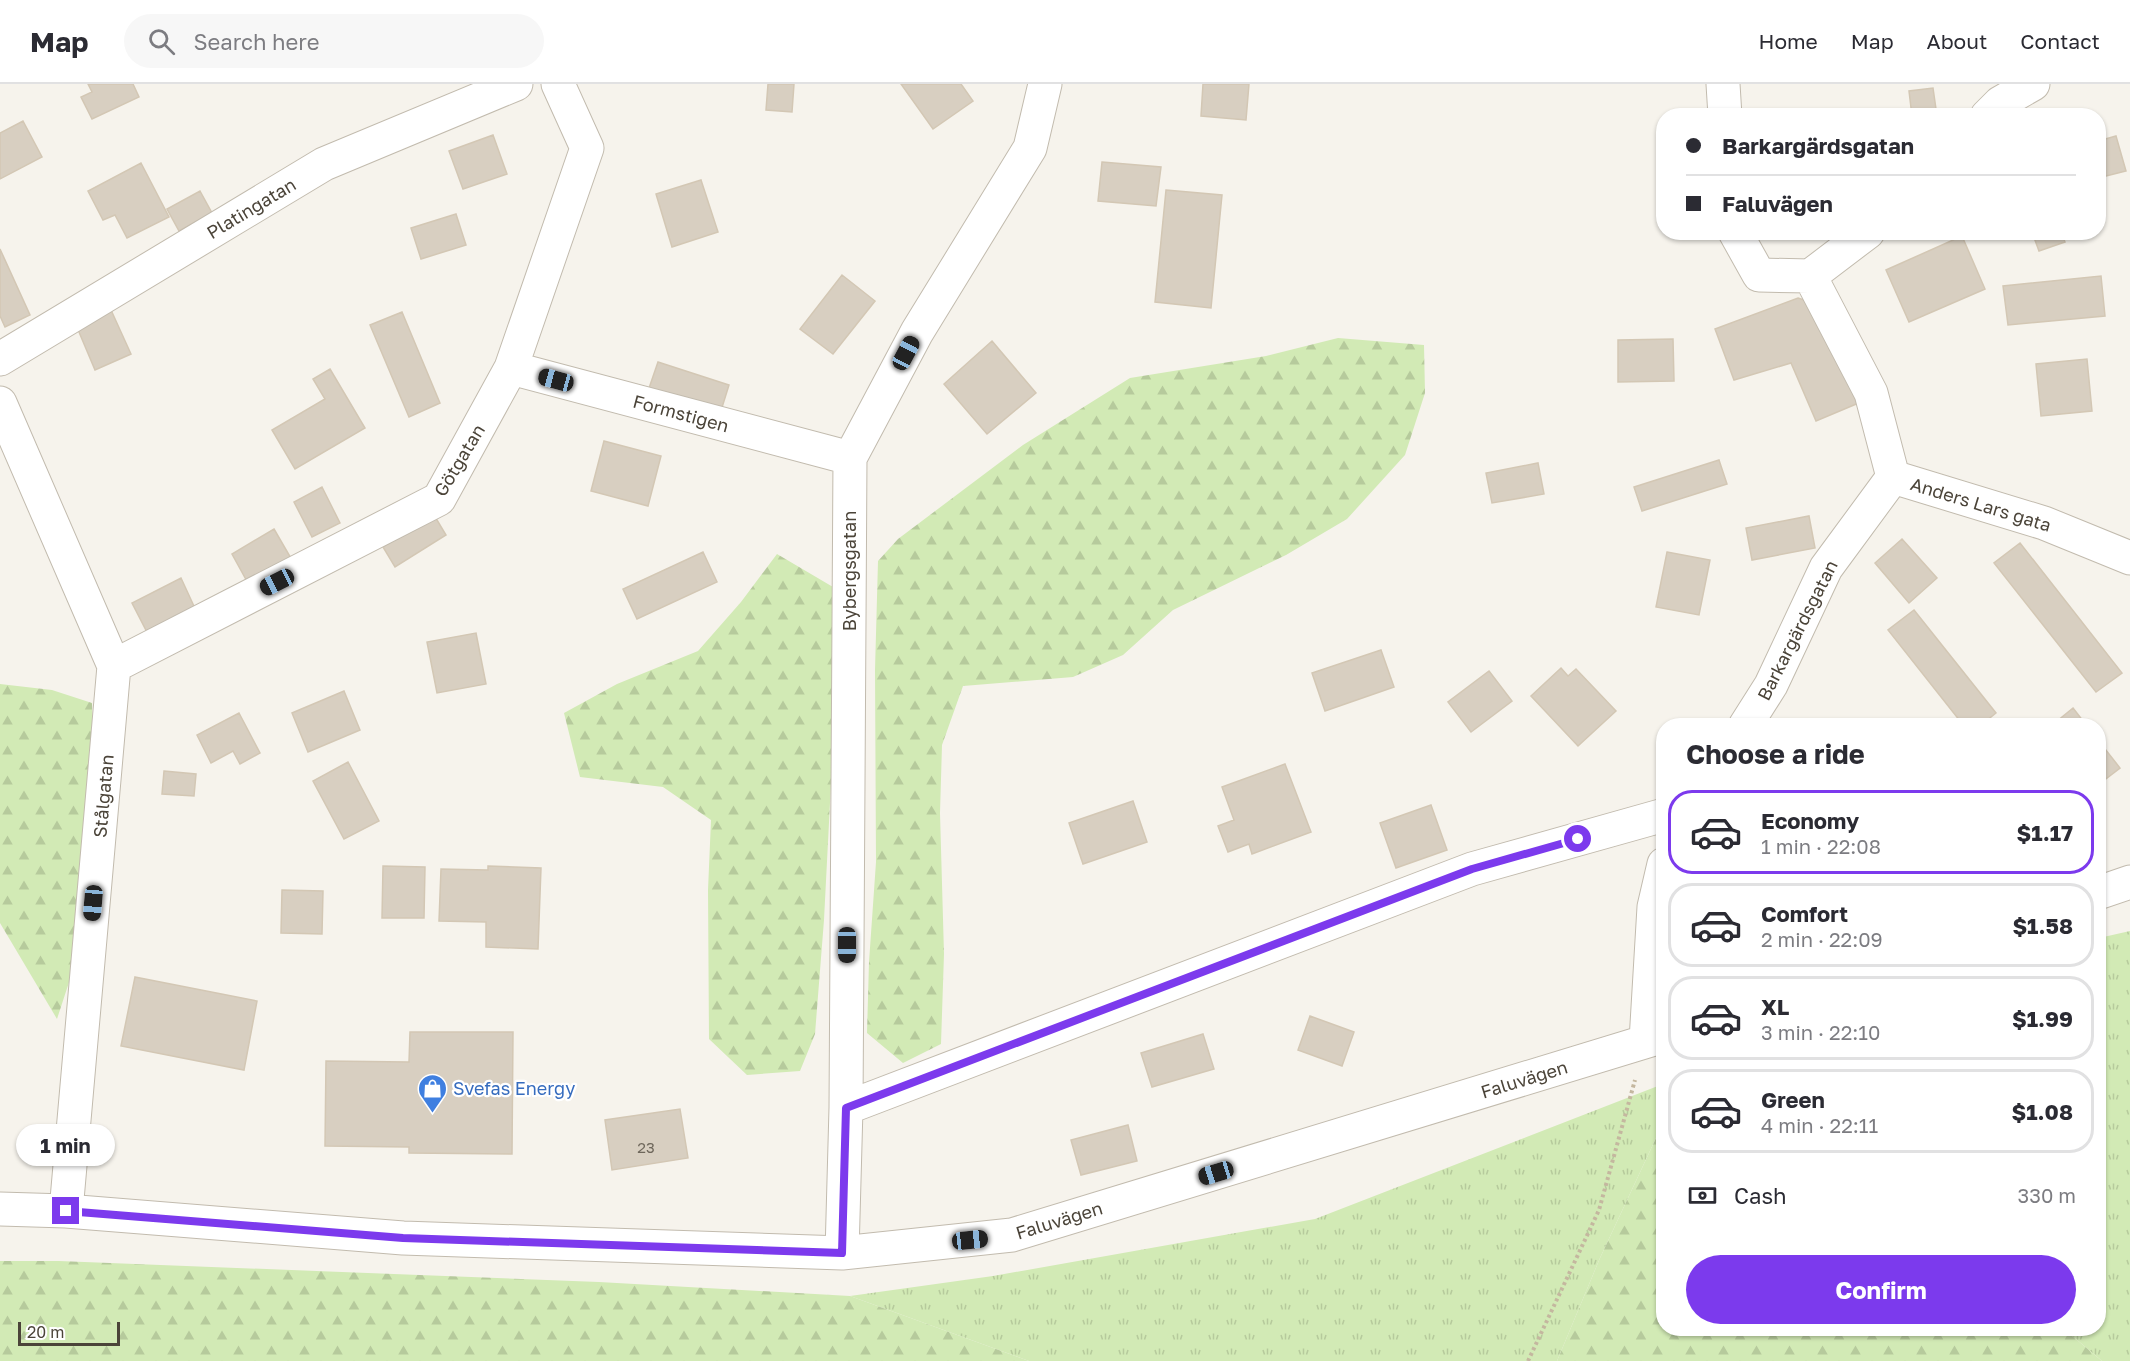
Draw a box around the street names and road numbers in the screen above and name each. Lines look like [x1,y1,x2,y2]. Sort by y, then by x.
street label: Platingatan [202,173,300,243]
street label: Formstigen [631,390,731,436]
street label: Götgatan [429,420,489,500]
street label: Anders Lars gata [1908,472,2054,536]
street label: Bybergsgatan [838,511,860,631]
street label: Barkargärdsgatan [1752,556,1842,704]
street label: Stålgatan [88,753,118,839]
street label: Faluvägen [1478,1055,1570,1103]
street label: Faluvägen [1013,1196,1105,1244]

